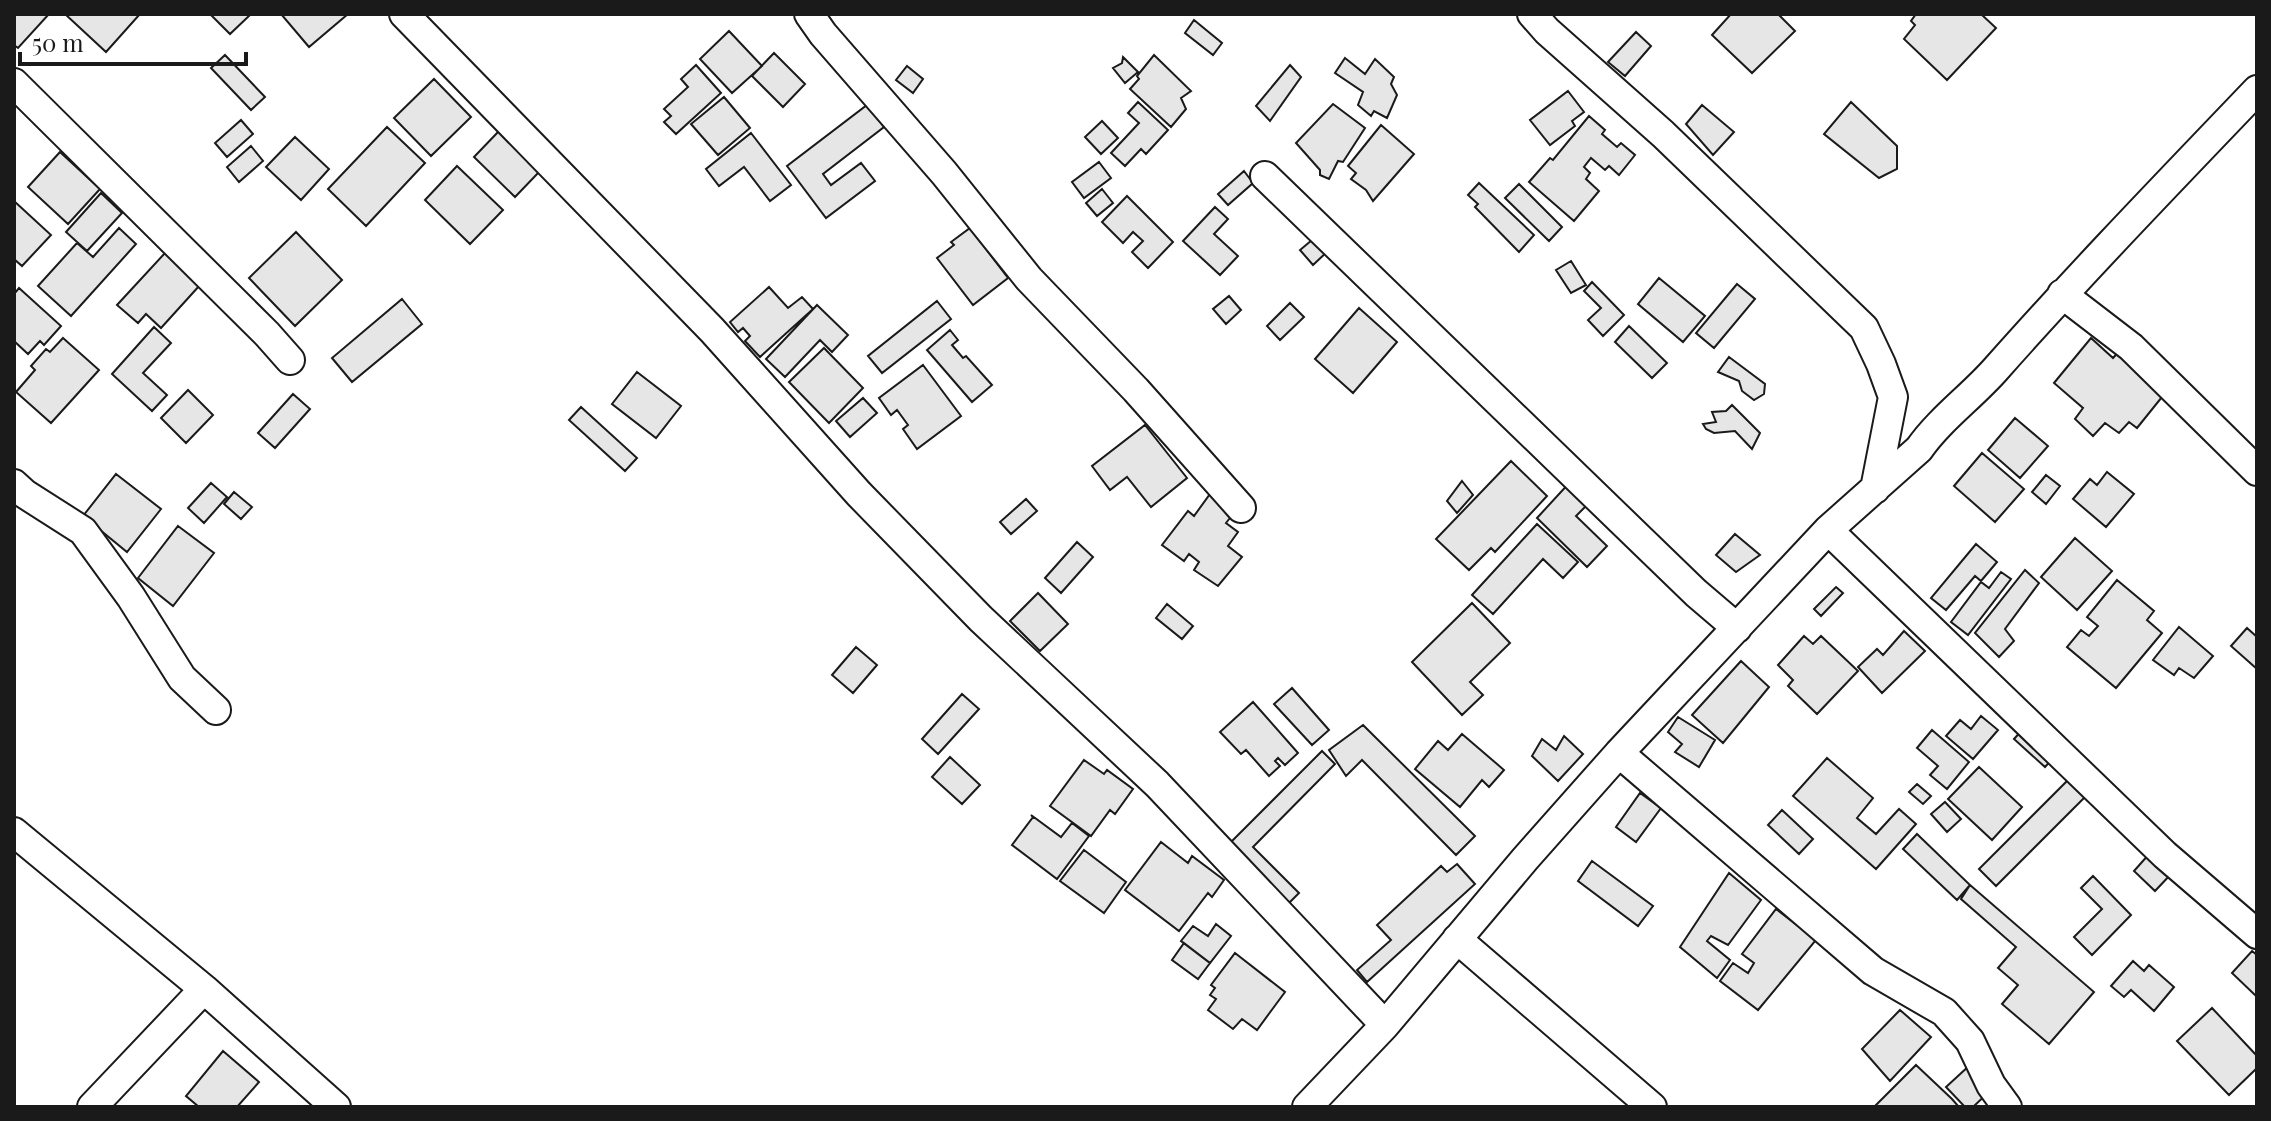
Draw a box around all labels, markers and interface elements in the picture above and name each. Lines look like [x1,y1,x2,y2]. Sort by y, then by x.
scale bar [20,16,246,66]
text: 50 m [32,26,84,58]

